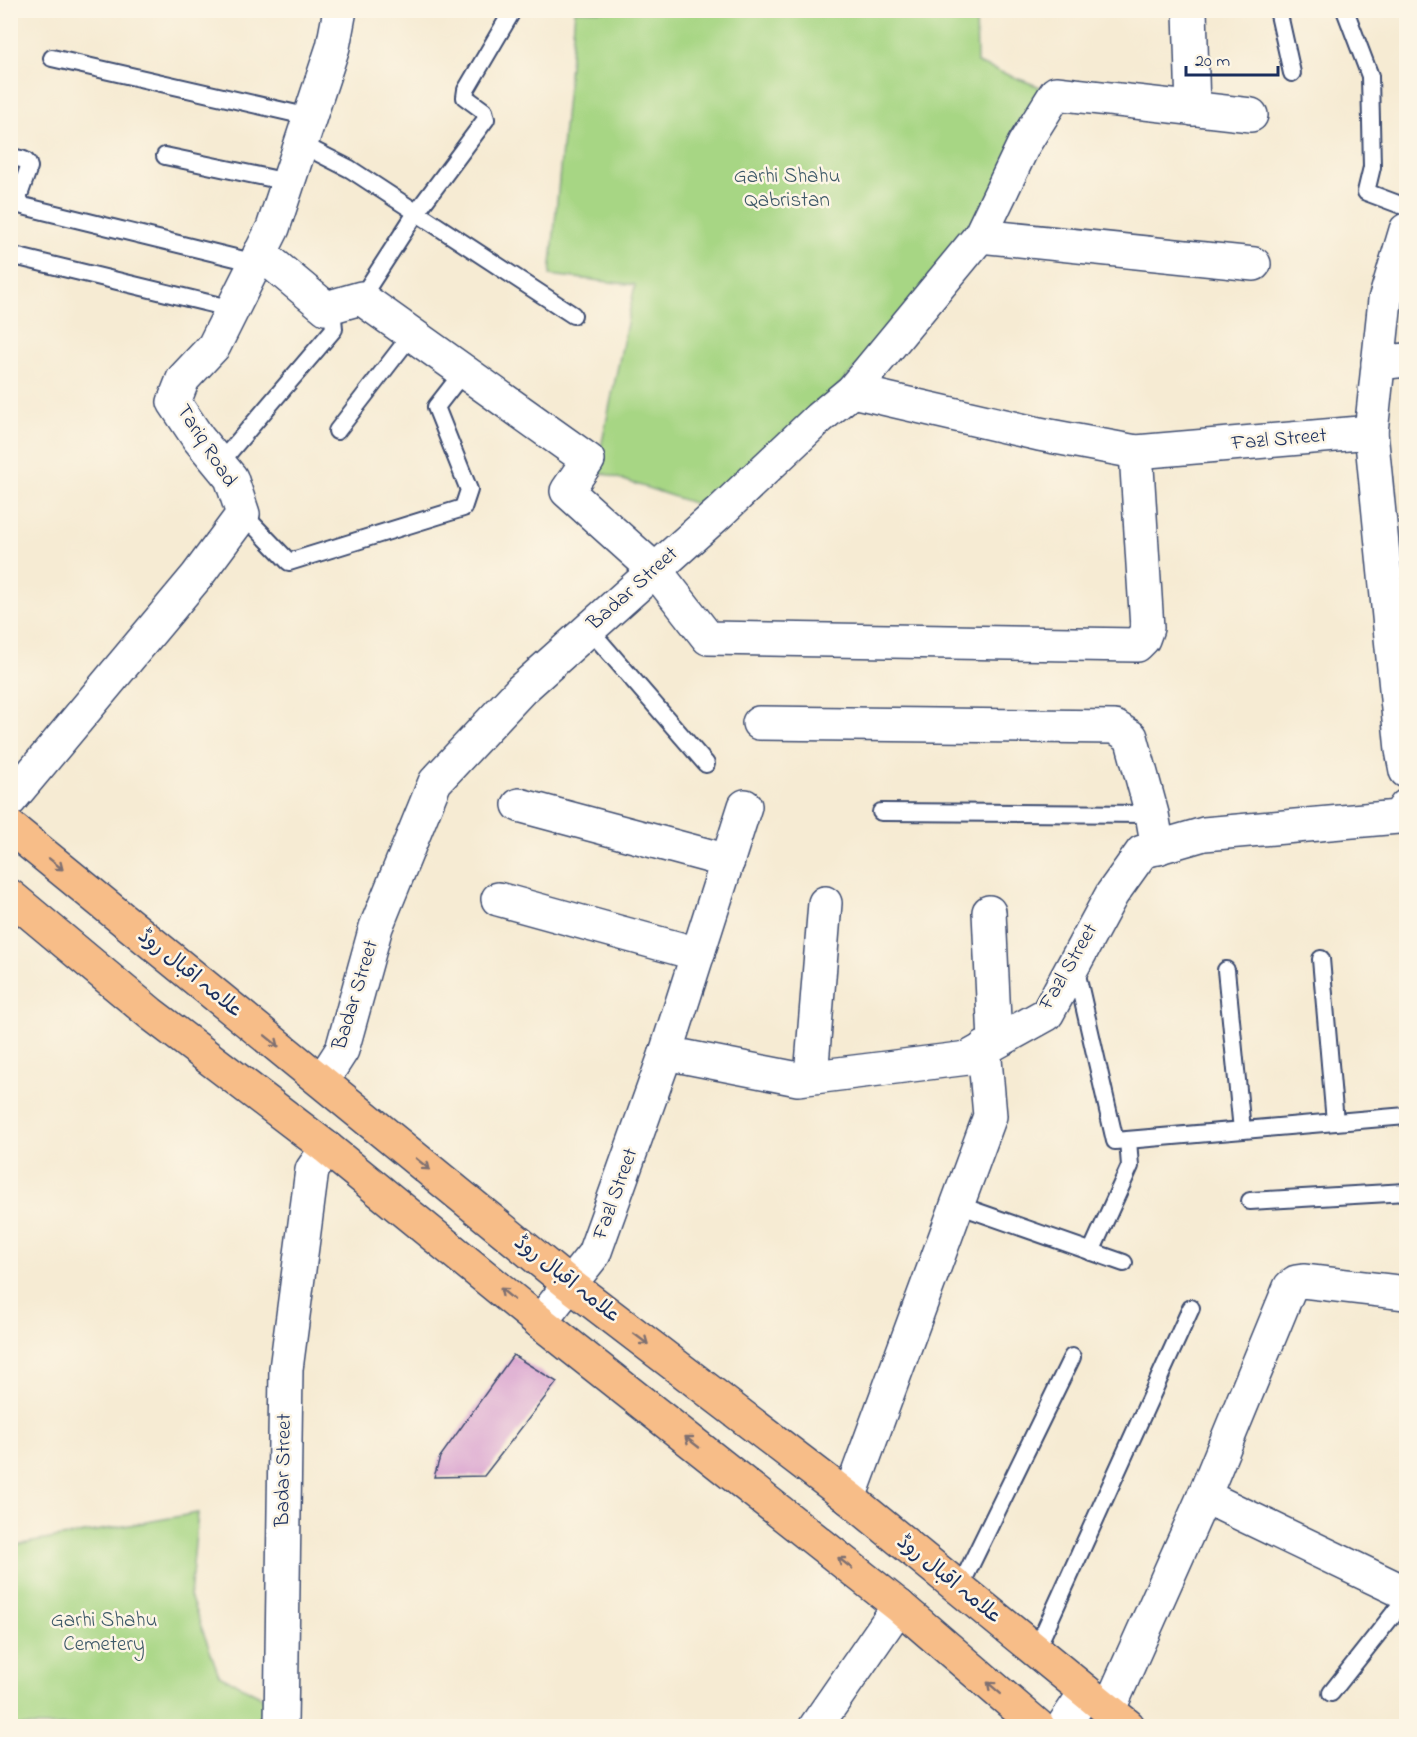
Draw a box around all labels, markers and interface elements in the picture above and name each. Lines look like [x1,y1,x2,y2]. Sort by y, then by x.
scale bar [1186,39,1278,77]
text: 20 m [1195,49,1230,75]
park label: Garhi Shahu Qabristan [734,162,840,216]
street label: Tariq Road [168,399,244,493]
street label: Fazl Street [1229,421,1328,459]
street label: Badar Street [580,540,685,639]
one-way arrow [48,858,64,871]
street label: Fazl Street [1032,918,1106,1017]
street label: علامہ اقبال روڈ [131,922,249,1026]
street label: Badar Street [325,936,387,1055]
one-way arrow [264,1034,280,1047]
street label: Fazl Street [585,1144,646,1245]
one-way arrow [415,1157,430,1171]
street label: علامہ اقبال روڈ [507,1229,627,1331]
one-way arrow [499,1288,515,1301]
one-way arrow [632,1332,648,1345]
street label: Badar Street [268,1413,300,1528]
one-way arrow [684,1435,700,1448]
street label: علامہ اقبال روڈ [890,1528,1008,1632]
one-way arrow [838,1556,853,1570]
park label: Garhi Shahu Cemetery [51,1606,157,1662]
one-way arrow [987,1681,1002,1695]

